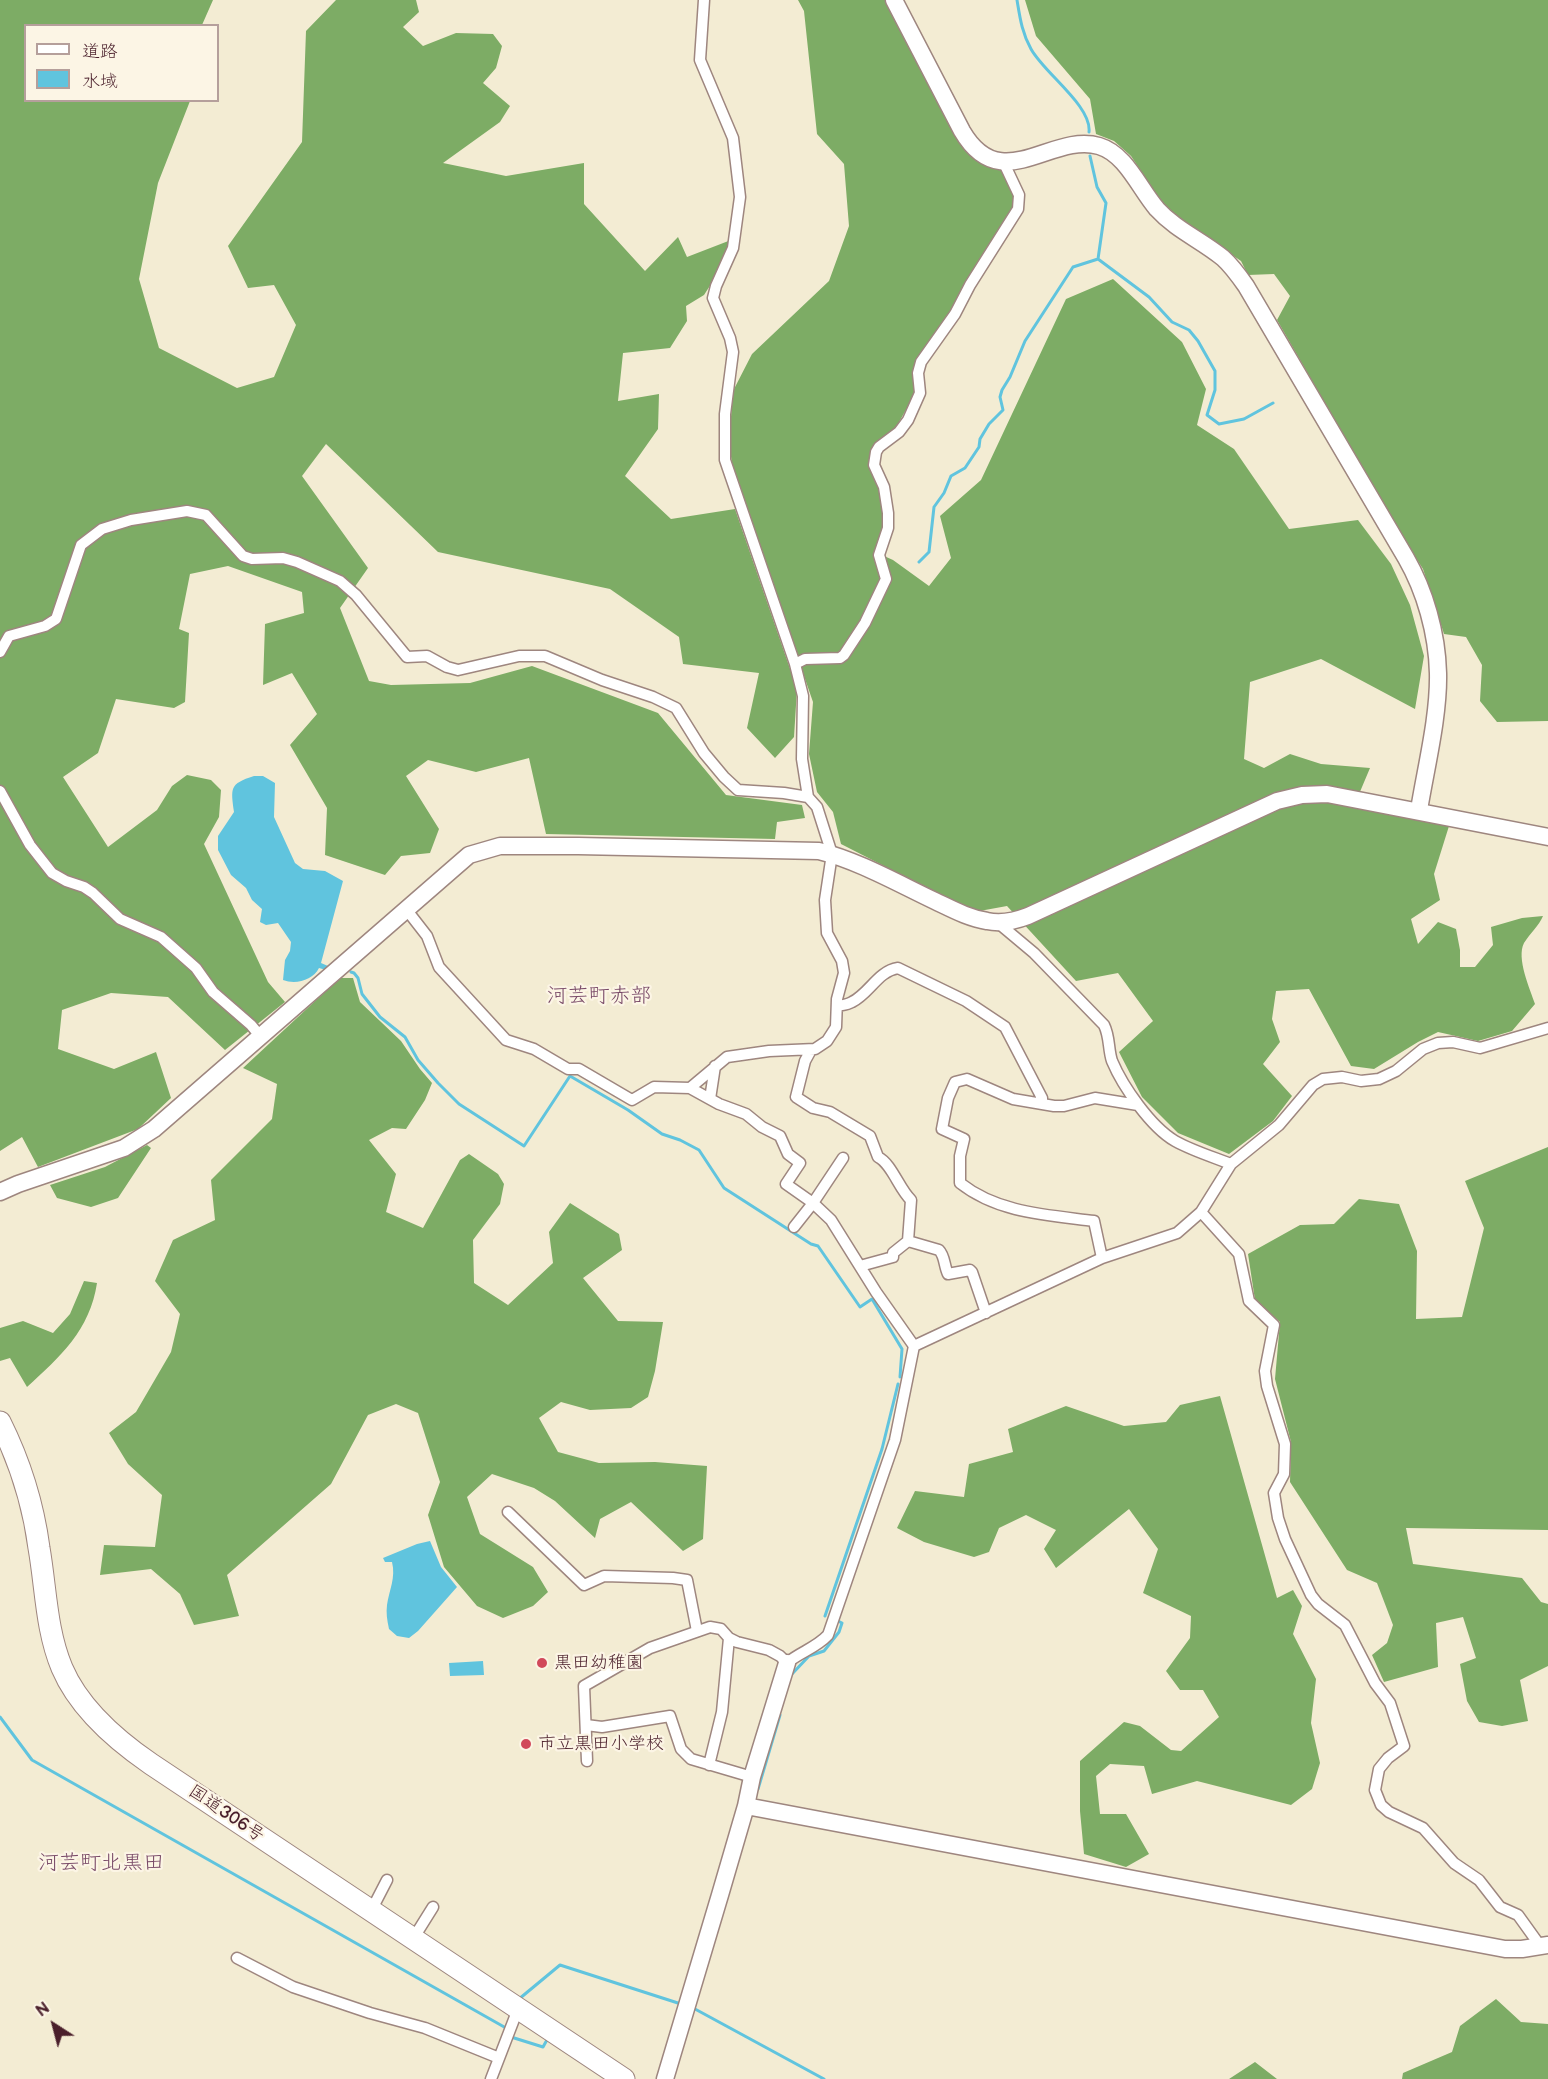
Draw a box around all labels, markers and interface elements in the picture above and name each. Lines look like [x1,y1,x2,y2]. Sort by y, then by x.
legend [24,24,219,102]
text: 道路 [82,41,118,62]
text: 水域 [82,71,118,92]
district label: 河芸町赤部 [547,984,651,1010]
place label: 黒田幼稚園 [554,1652,644,1674]
marker: 黒田幼稚園 [535,1656,549,1670]
place label: 市立黒田小学校 [538,1733,664,1755]
marker: 市立黒田小学校 [519,1737,533,1751]
street label: 国道306号 [184,1781,268,1847]
district label: 河芸町北黒田 [38,1851,164,1877]
north arrow [24,1995,84,2055]
text: N [33,1999,54,2021]

